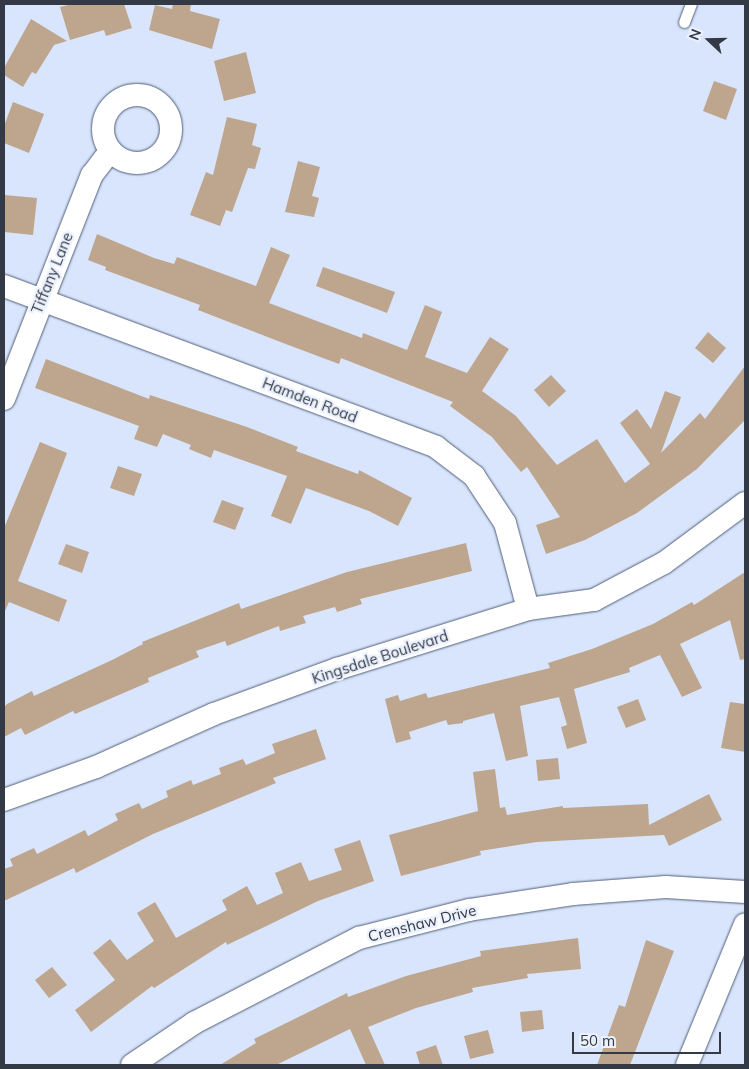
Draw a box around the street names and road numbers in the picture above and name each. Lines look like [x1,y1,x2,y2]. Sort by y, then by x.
street label: Tiffany Lane [28,230,76,316]
street label: Hamden Road [260,374,360,426]
street label: Kingsdale Boulevard [310,626,450,688]
street label: Crenshaw Drive [366,901,478,945]

